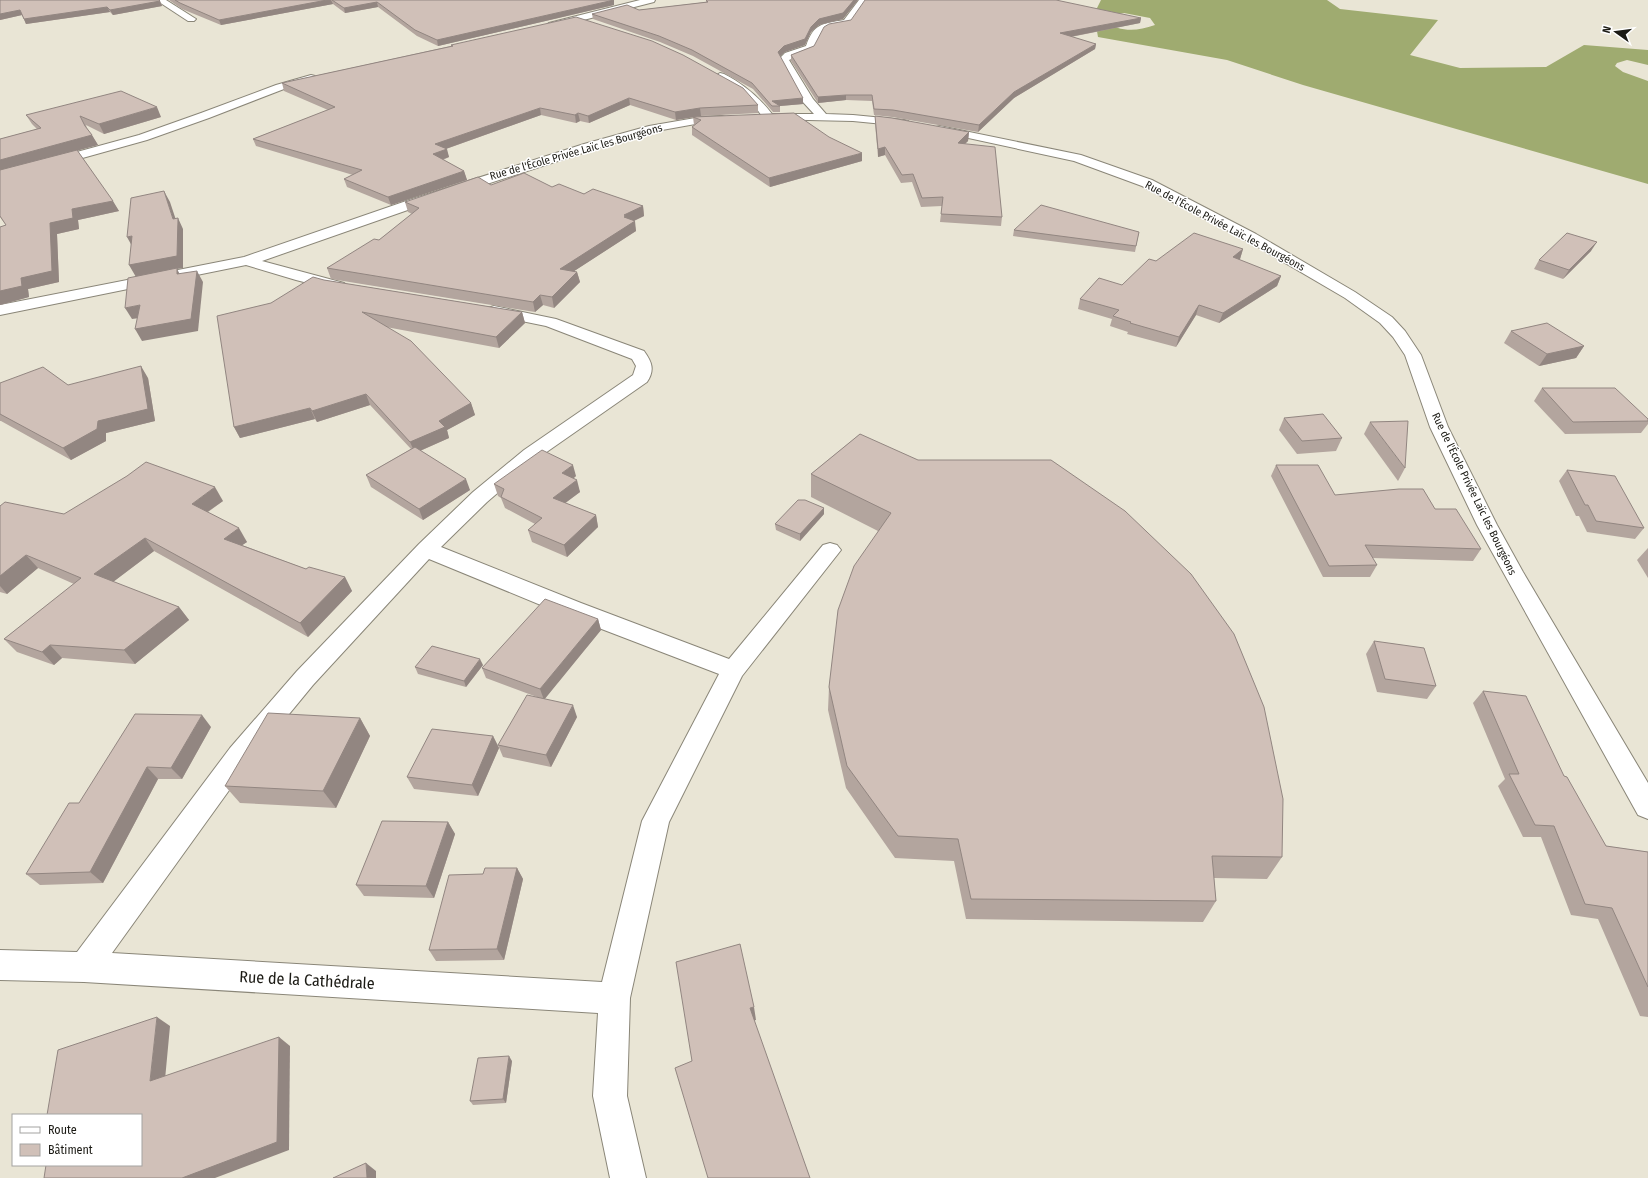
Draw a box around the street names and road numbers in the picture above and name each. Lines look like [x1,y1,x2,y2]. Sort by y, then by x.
street label: Rue de l'École Privée Laïc les Bourgéons [488,120,664,183]
street label: Rue de l'École Privée Laïc les Bourgéons [1143,177,1308,274]
street label: Rue de l'École Privée Laïc les Bourgéons [1429,410,1520,578]
street label: Rue de la Cathédrale [239,967,375,993]

